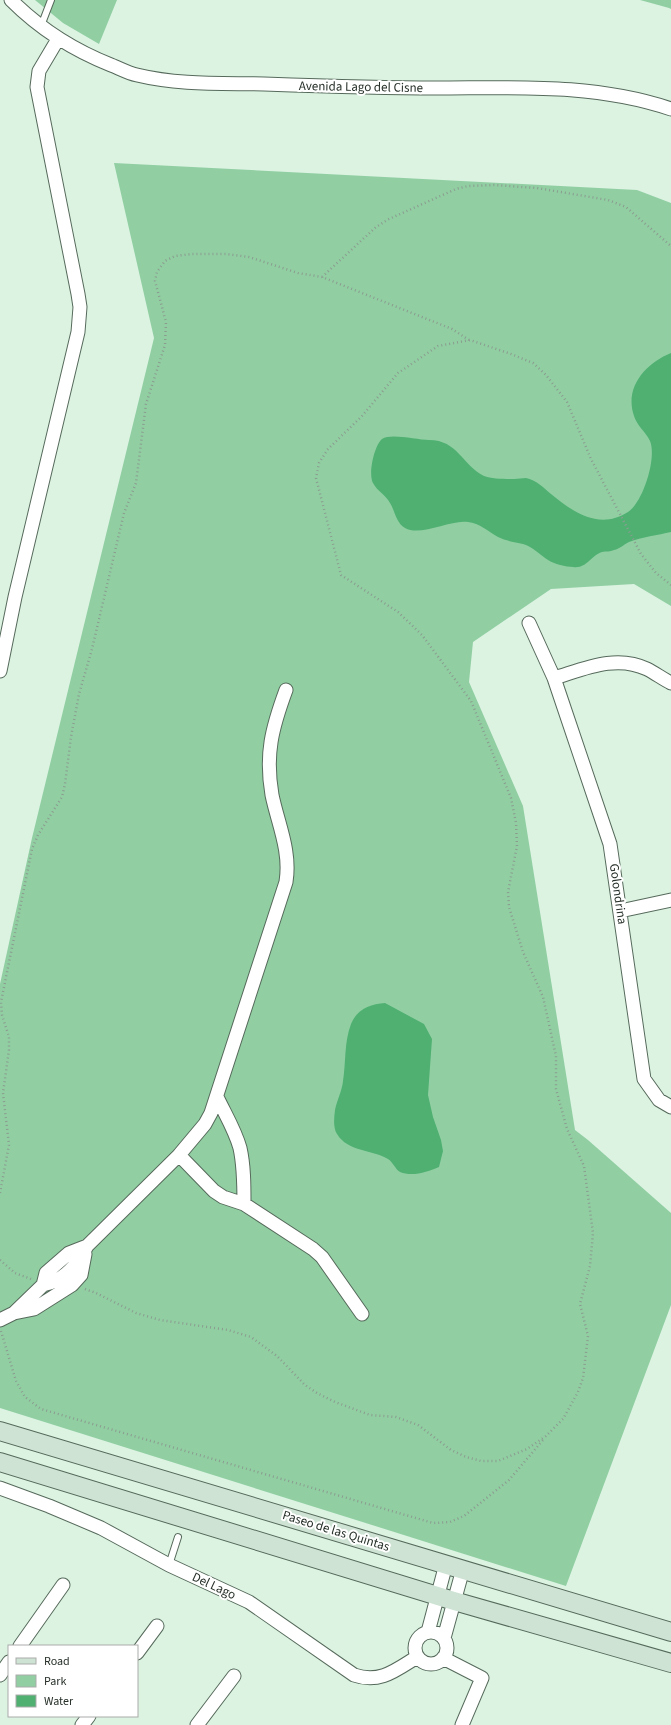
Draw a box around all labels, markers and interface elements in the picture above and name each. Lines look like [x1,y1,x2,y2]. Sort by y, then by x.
street label: Avenida Lago del Cisne [299,77,423,97]
street label: Golondrina [605,862,631,926]
street label: Paseo de las Quintas [280,1506,392,1556]
street label: Del Lago [189,1568,239,1604]
legend [8,1645,138,1717]
text: Road [44,1653,70,1670]
text: Park [44,1673,66,1690]
text: Water [44,1693,74,1710]

